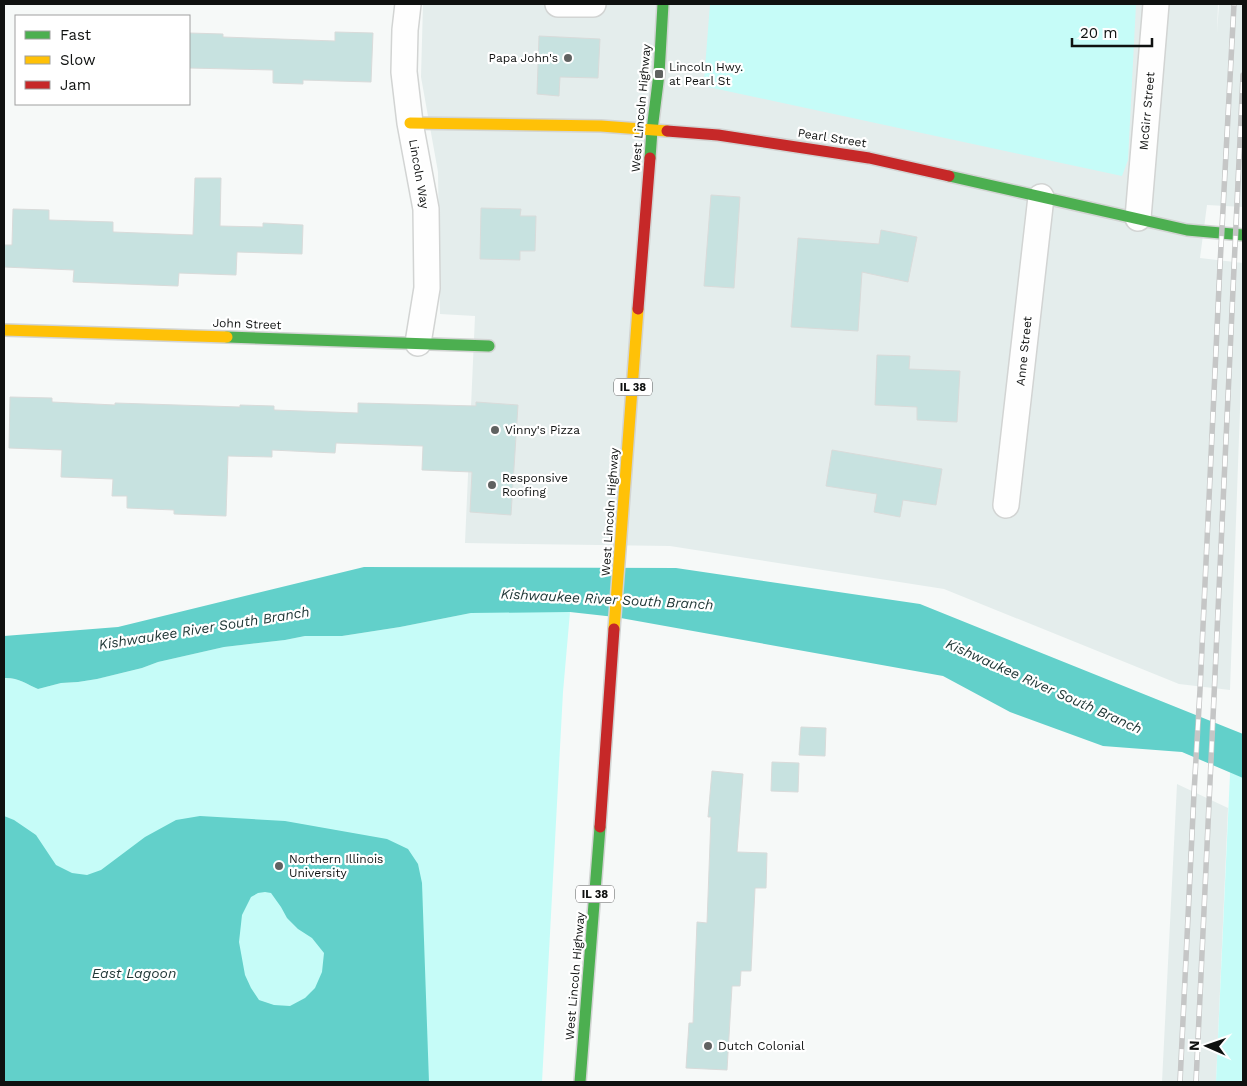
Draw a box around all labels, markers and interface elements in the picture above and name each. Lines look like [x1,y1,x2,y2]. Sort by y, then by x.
legend [15,15,190,105]
scale bar [1072,15,1152,47]
text: 20 m [1080,24,1118,42]
text: Fast [60,26,92,44]
street label: West Lincoln Highway [628,43,654,173]
text: Slow [60,51,96,69]
place label: Papa John's [489,51,558,65]
marker: Papa John's [562,52,574,64]
place label: Lincoln Hwy. at Pearl St [669,60,743,88]
marker: Lincoln Hwy. at Pearl St [653,68,665,80]
street label: McGirr Street [1137,71,1157,151]
text: Jam [60,76,91,94]
street label: Pearl Street [797,126,867,150]
street label: Lincoln Way [406,138,432,211]
street label: Anne Street [1013,315,1035,387]
street label: John Street [212,316,282,332]
road number: IL 38 [614,378,652,396]
place label: Vinny's Pizza [505,423,580,437]
marker: Vinny's Pizza [489,424,501,436]
street label: West Lincoln Highway [599,447,622,577]
place label: Responsive Roofing [502,471,568,499]
marker: Responsive Roofing [486,479,498,491]
water label: Kishwaukee River South Branch [500,585,714,613]
water label: Kishwaukee River South Branch [98,603,310,653]
water label: Kishwaukee River South Branch [943,635,1145,737]
place label: Northern Illinois University [289,852,383,880]
marker: Northern Illinois University [273,860,285,872]
road number: IL 38 [576,886,614,902]
street label: West Lincoln Highway [562,911,588,1041]
water label: East Lagoon [92,965,176,981]
north arrow [1182,1021,1232,1071]
place label: Dutch Colonial [718,1039,805,1053]
marker: Dutch Colonial [702,1040,714,1052]
text: N [1186,1040,1202,1051]

